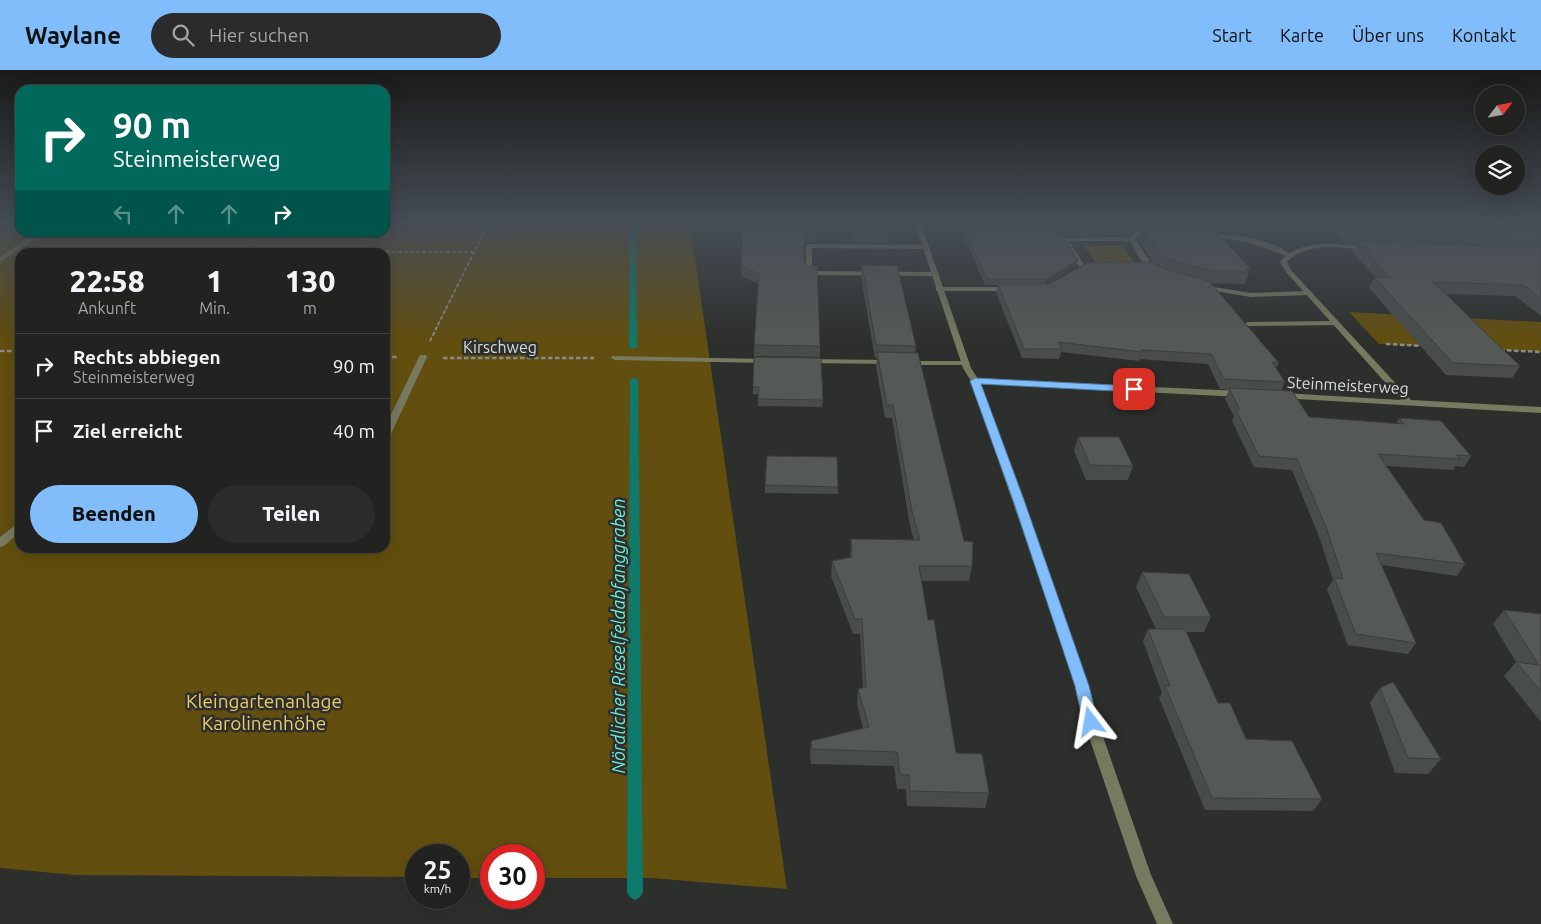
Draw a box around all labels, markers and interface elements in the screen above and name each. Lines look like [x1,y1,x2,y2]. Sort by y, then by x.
search box [151,13,501,58]
icon: search [169,21,197,49]
text: Waylane [25,22,121,49]
text: Hier suchen [209,24,309,46]
text: Start [1212,25,1252,45]
text: Karte [1280,25,1324,45]
text: Über uns [1352,25,1424,45]
text: Kontakt [1452,25,1516,45]
north arrow [1475,85,1525,135]
map controls [1475,85,1525,195]
icon: right [30,105,95,170]
text: 90 m [113,105,191,145]
button: layers [1475,145,1525,195]
text: Steinmeisterweg [113,146,281,171]
icon: left [109,200,137,228]
icon: ahead [162,200,190,228]
icon: ahead [215,200,243,228]
icon: right [268,200,296,228]
text: 22:58 [70,264,145,298]
text: 1 [206,264,223,298]
text: 130 [285,264,335,298]
text: Ankunft [78,299,136,317]
text: Min. [199,299,230,317]
text: m [303,299,317,317]
street label: Kirschweg [463,338,537,356]
text: Rechts abbiegen [73,346,221,368]
icon: right [30,352,58,380]
text: 90 m [333,355,375,377]
text: Steinmeisterweg [73,368,195,386]
pin [1113,368,1155,410]
street label: Steinmeisterweg [1287,373,1409,397]
icon: arrive [1120,375,1148,403]
icon: arrive [30,417,58,445]
text: Ziel erreicht [73,420,182,442]
text: 40 m [333,420,375,442]
button: Beenden [30,485,198,543]
button: Teilen [208,485,375,543]
water label: Nördlicher Rieselfeldabfanggraben [608,499,629,773]
park label: Kleingartenanlage Karolinenhöhe [186,690,342,734]
position arrow [1064,695,1116,747]
speed limit sign: 30 [480,844,545,909]
text: 25 [423,856,452,884]
text: km/h [424,882,451,895]

